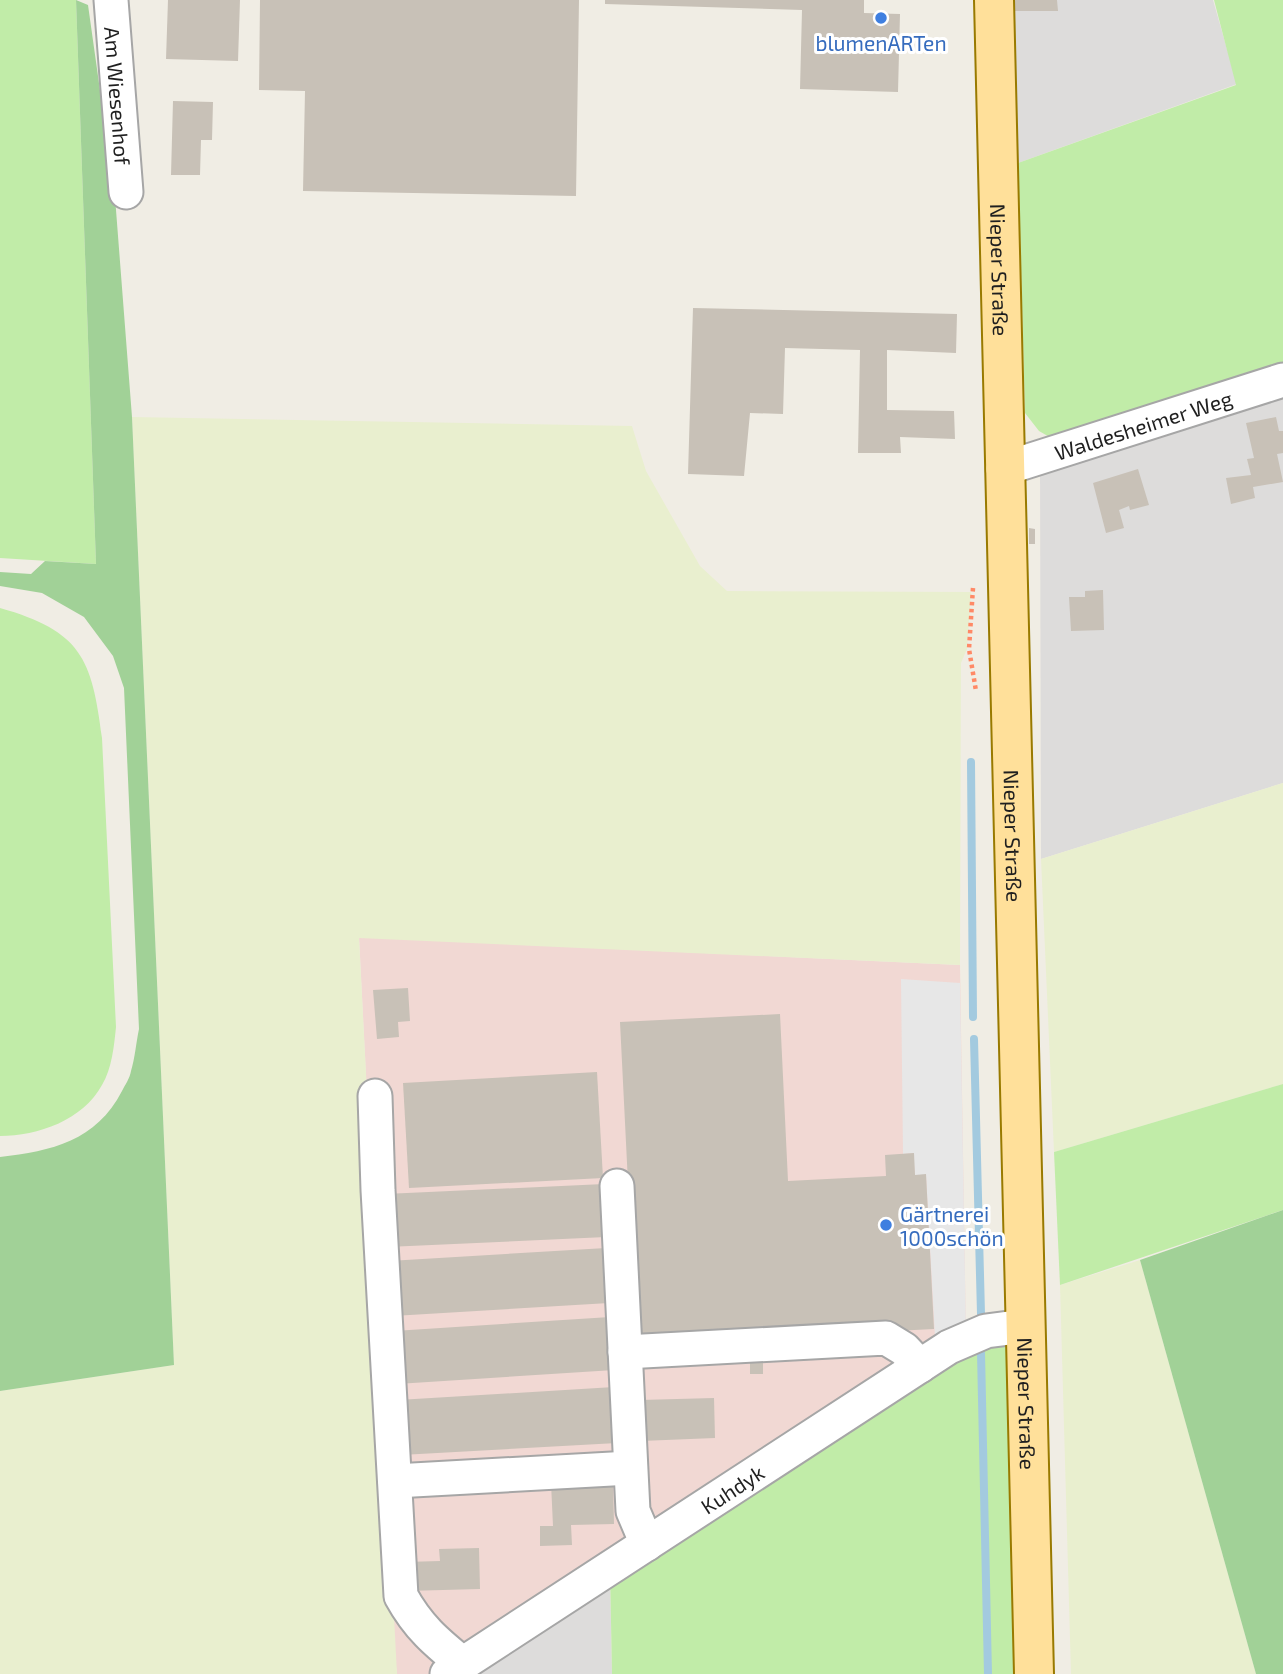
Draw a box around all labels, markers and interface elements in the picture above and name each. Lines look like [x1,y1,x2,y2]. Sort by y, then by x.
marker: blumenARTen [873,10,889,26]
street label: Am Wiesenhof [101,26,136,167]
place label: blumenARTen [815,30,947,55]
street label: Nieper Straße [986,203,1015,336]
street label: Waldesheimer Weg [1051,384,1235,464]
street label: Nieper Straße [1000,769,1028,902]
place label: Gärtnerei 1000schön [900,1201,1004,1250]
marker: Gärtnerei 1000schön [878,1217,894,1233]
street label: Nieper Straße [1013,1337,1042,1470]
street label: Kuhdyk [696,1459,768,1518]

